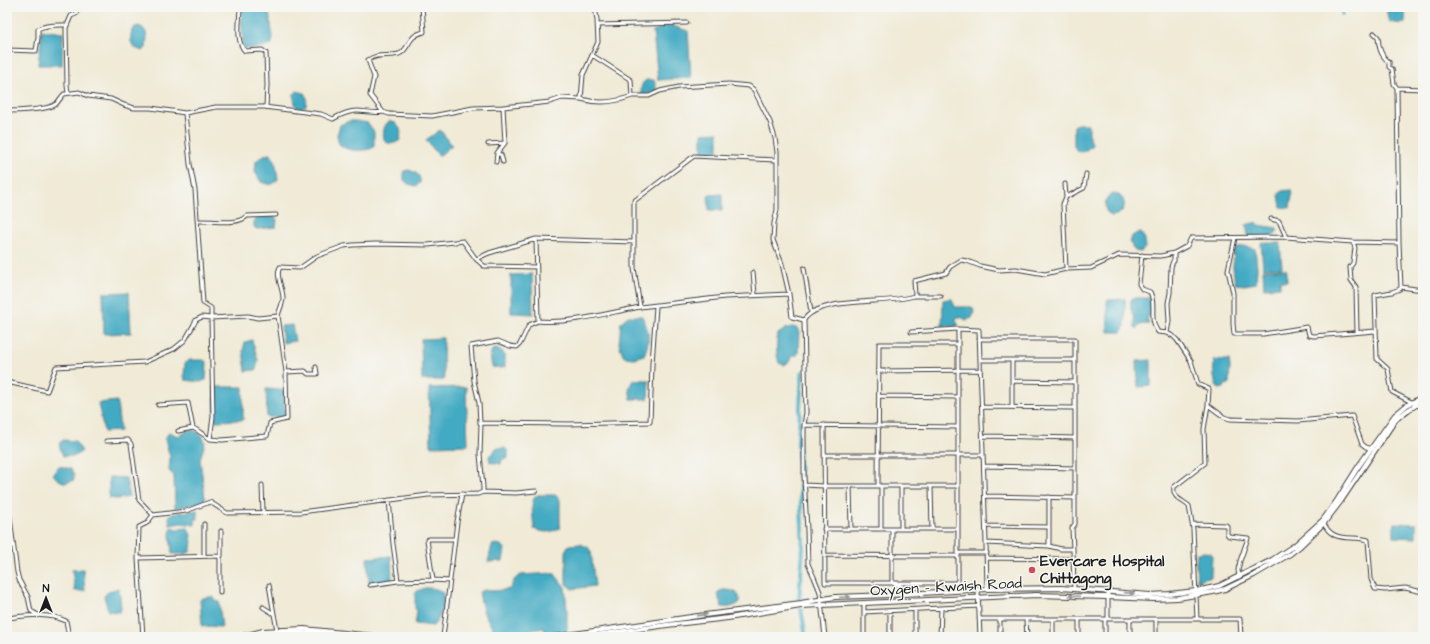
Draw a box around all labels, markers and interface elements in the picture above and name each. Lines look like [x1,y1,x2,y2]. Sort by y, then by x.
place label: Evercare Hospital Chittagong [1040,551,1165,591]
marker: Evercare Hospital Chittagong [1027,565,1037,575]
street label: Oxygen - Kwaish Road [870,573,1023,602]
north arrow [26,578,66,618]
text: N [43,581,50,596]
one-way arrow [1123,589,1135,596]
one-way arrow [839,593,851,600]
one-way arrow [1067,593,1080,599]
one-way arrow [696,612,708,618]

